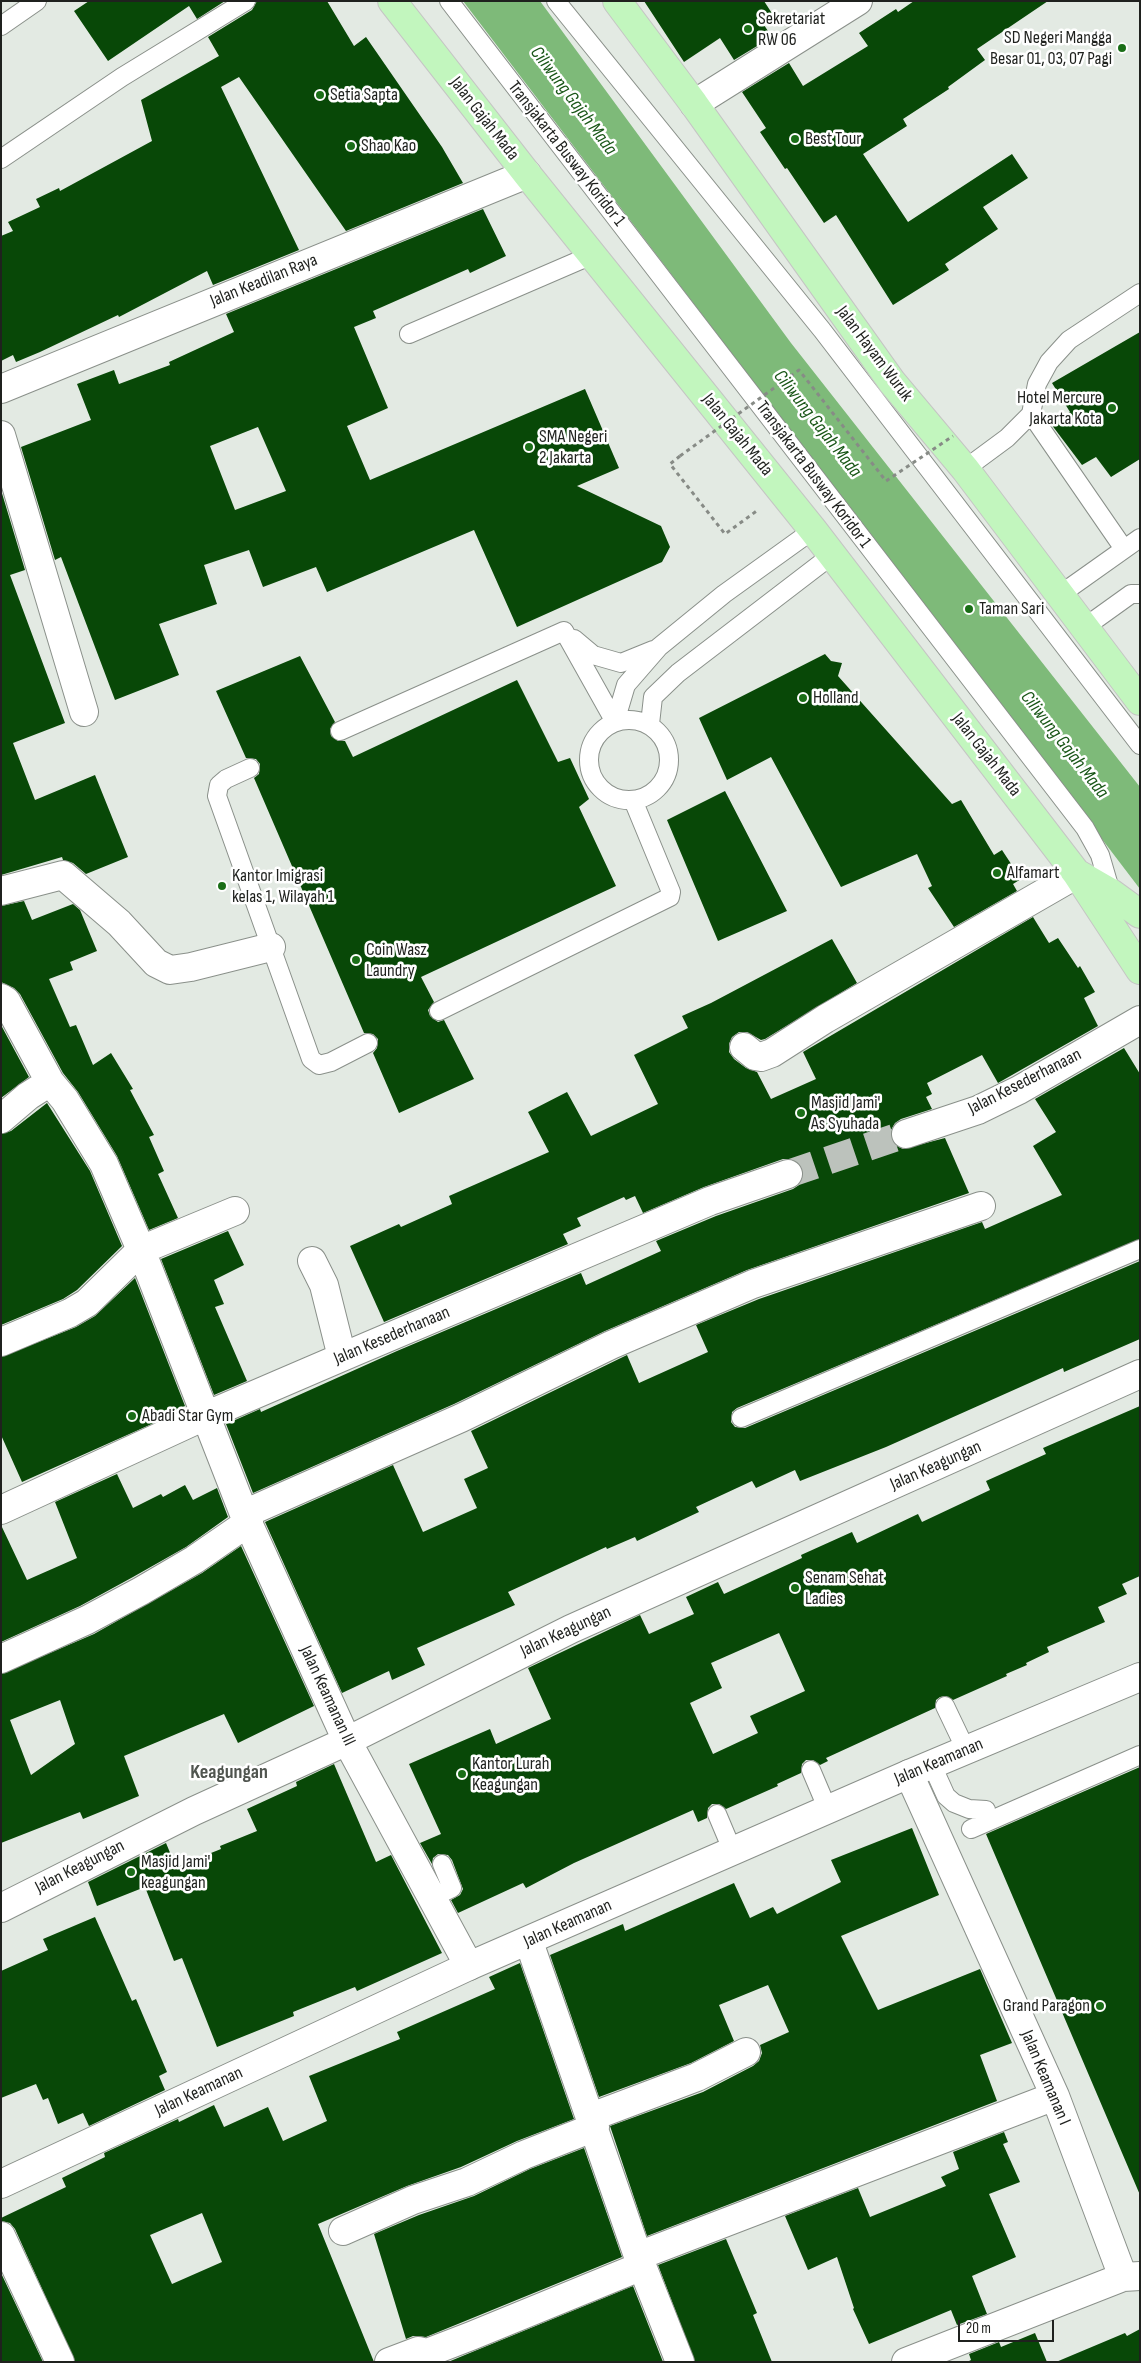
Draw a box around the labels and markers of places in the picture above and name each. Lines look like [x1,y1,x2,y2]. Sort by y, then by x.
place label: Sekretariat RW 06 [758,8,825,50]
marker: Sekretariat RW 06 [742,23,754,35]
place label: SD Negeri Mangga Besar 01, 03, 07 Pagi [990,27,1112,70]
marker: SD Negeri Mangga Besar 01, 03, 07 Pagi [1116,42,1128,54]
place label: Setia Sapta [330,84,398,106]
marker: Setia Sapta [314,89,326,101]
place label: Best Tour [805,128,861,150]
marker: Best Tour [789,133,801,145]
place label: Shao Kao [361,135,416,157]
marker: Shao Kao [345,140,357,152]
place label: Hotel Mercure Jakarta Kota [1017,387,1102,429]
marker: Hotel Mercure Jakarta Kota [1106,402,1118,414]
place label: SMA Negeri 2 Jakarta [539,426,607,468]
marker: SMA Negeri 2 Jakarta [523,441,535,453]
place label: Taman Sari [979,598,1044,620]
marker: Taman Sari [963,603,975,615]
place label: Holland [813,687,858,709]
marker: Holland [797,692,809,704]
place label: Alfamart [1007,862,1060,884]
place label: Kantor Imigrasi kelas 1, Wilayah 1 [232,865,334,908]
marker: Alfamart [991,867,1003,879]
marker: Kantor Imigrasi kelas 1, Wilayah 1 [216,880,228,892]
place label: Coin Wasz Laundry [366,939,427,982]
marker: Coin Wasz Laundry [350,954,362,966]
place label: Masjid Jami' As Syuhada [811,1092,880,1134]
marker: Masjid Jami' As Syuhada [795,1107,807,1119]
place label: Abadi Star Gym [142,1405,233,1427]
marker: Abadi Star Gym [126,1410,138,1422]
place label: Senam Sehat Ladies [805,1567,884,1610]
marker: Senam Sehat Ladies [789,1582,801,1594]
place label: Kantor Lurah Keagungan [472,1753,549,1796]
marker: Kantor Lurah Keagungan [456,1768,468,1780]
place label: Masjid Jami' keagungan [141,1851,210,1894]
marker: Masjid Jami' keagungan [125,1866,137,1878]
place label: Grand Paragon [1003,1995,1090,2017]
marker: Grand Paragon [1094,2000,1106,2012]

